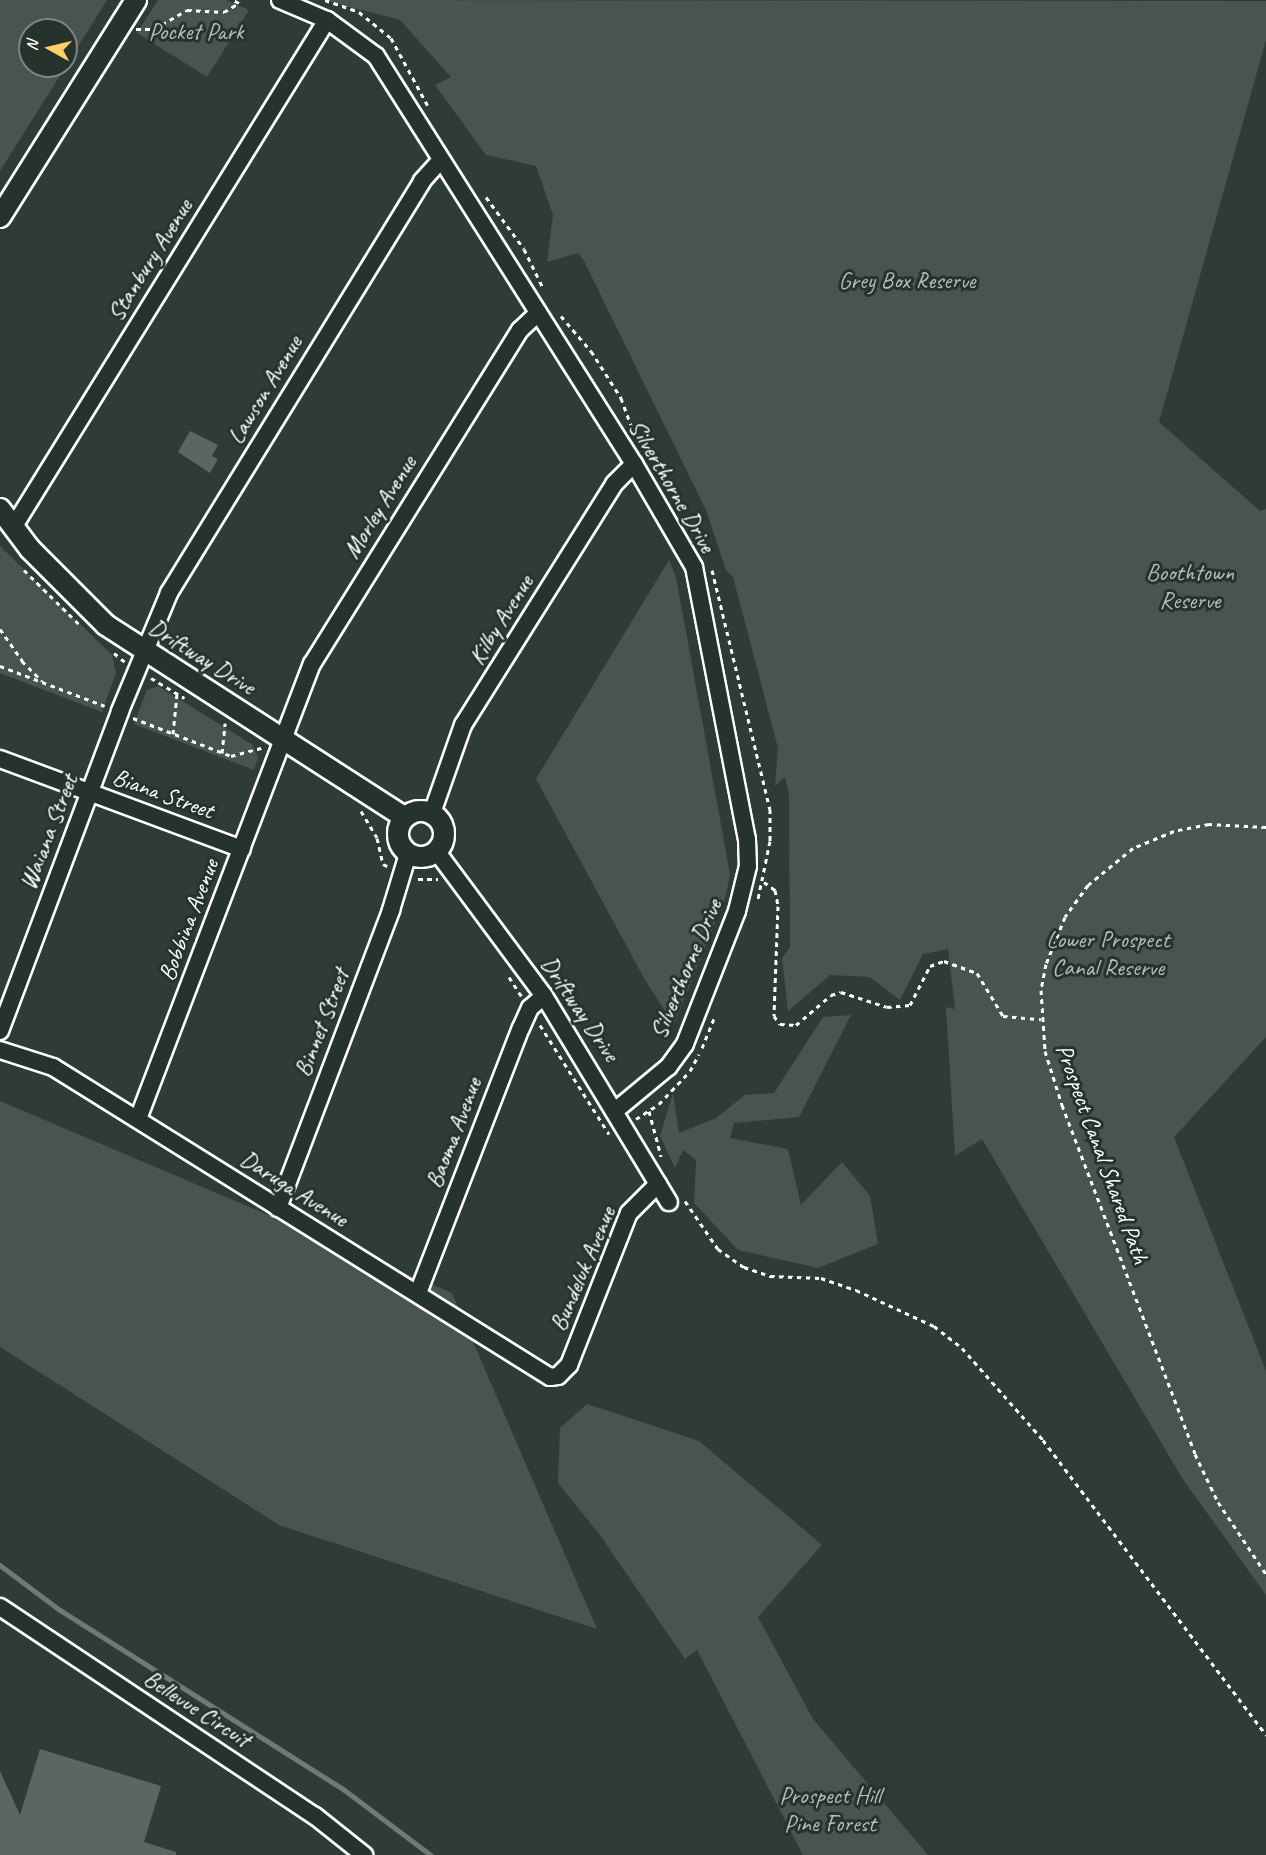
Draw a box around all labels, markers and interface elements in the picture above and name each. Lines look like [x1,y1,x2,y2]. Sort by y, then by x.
north arrow [18,18,78,78]
park label: Pocket Park [148,18,244,46]
text: N [22,39,43,52]
street label: Stanbury Avenue [101,194,199,326]
park label: Grey Box Reserve [838,267,976,295]
street label: Lawson Avenue [221,331,309,449]
street label: Silverthorne Drive [622,414,722,558]
street label: Morley Avenue [337,450,423,564]
park label: Boothtown Reserve [1146,559,1234,615]
street label: Kilby Avenue [462,570,540,670]
street label: Driftway Drive [143,613,261,701]
street label: Biana Street [108,762,218,826]
street label: Waiana Street [14,770,84,894]
street label: Bobbina Avenue [153,855,225,985]
street label: Silverthorne Drive [644,895,728,1043]
park label: Lower Prospect Canal Reserve [1047,926,1169,982]
street label: Driftway Drive [534,951,626,1067]
street label: Binnet Street [288,965,356,1081]
street label: Prospect Canal Shared Path [1049,1040,1155,1268]
street label: Baoma Avenue [420,1074,488,1192]
street label: Daruga Avenue [235,1145,353,1233]
street label: Bundeluk Avenue [544,1203,622,1335]
street label: Bellevue Circuit [138,1664,256,1754]
park label: Prospect Hill Pine Forest [779,1782,881,1838]

